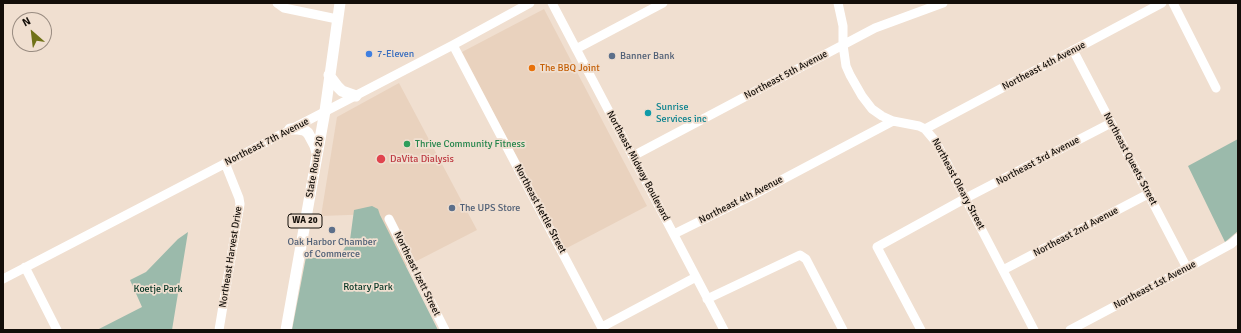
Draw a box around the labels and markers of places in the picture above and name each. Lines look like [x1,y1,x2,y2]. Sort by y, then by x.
place label: 7-Eleven [377,48,414,60]
marker: 7-Eleven [364,49,374,59]
place label: Banner Bank [620,50,675,62]
marker: Banner Bank [607,51,617,61]
place label: The BBQ Joint [540,62,600,74]
marker: The BBQ Joint [527,63,537,73]
place label: Sunrise Services inc [656,101,707,124]
marker: Sunrise Services inc [643,108,653,118]
place label: Thrive Community Fitness [415,138,525,150]
marker: Thrive Community Fitness [402,139,412,149]
marker: DaVita Dialysis [375,153,387,165]
place label: DaVita Dialysis [390,153,454,165]
place label: The UPS Store [460,202,520,214]
marker: The UPS Store [447,203,457,213]
marker: Oak Harbor Chamber of Commerce [327,225,337,235]
place label: Oak Harbor Chamber of Commerce [287,236,377,260]

